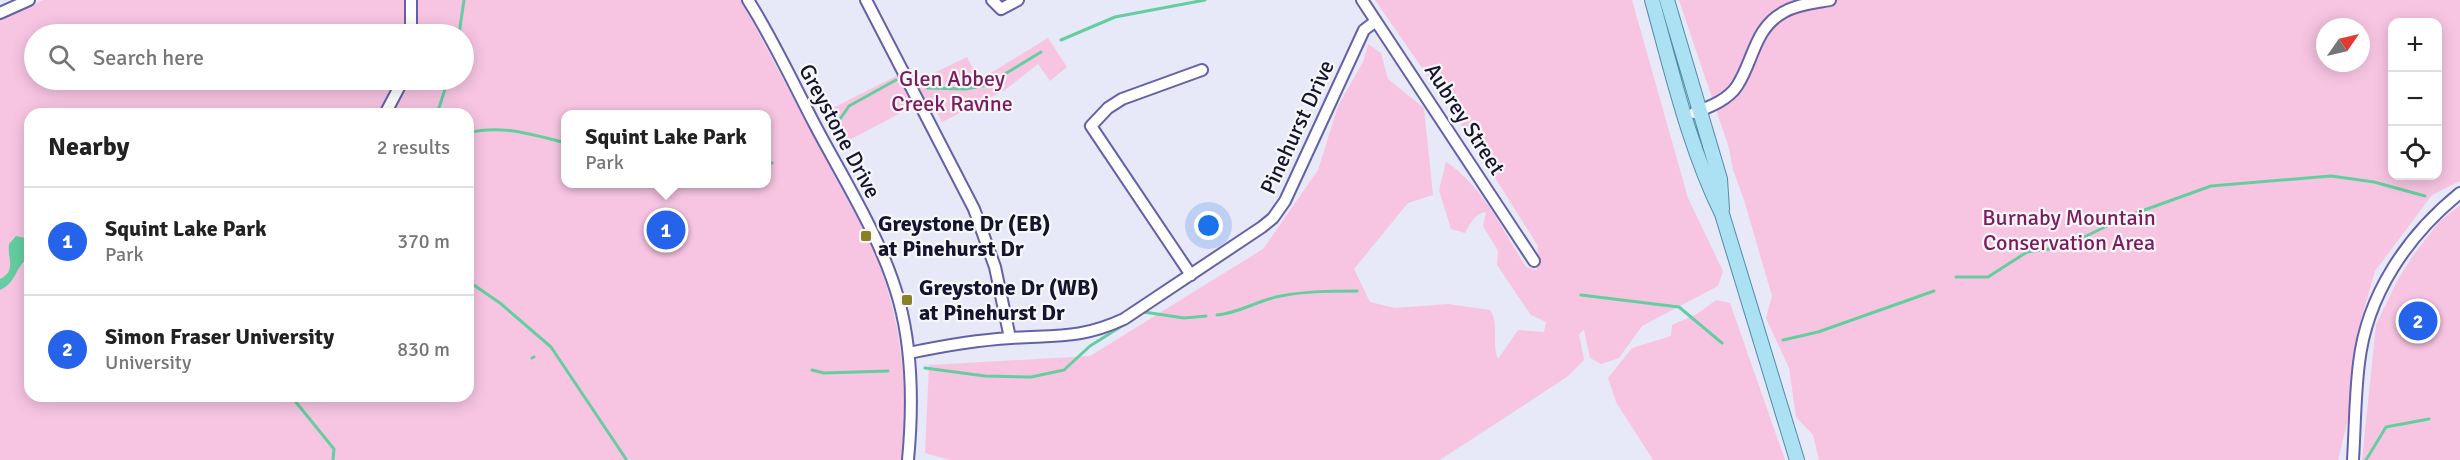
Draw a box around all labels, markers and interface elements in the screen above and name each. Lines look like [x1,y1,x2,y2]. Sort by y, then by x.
north arrow [2316,18,2370,72]
map controls [2388,18,2442,180]
button: + [2388,18,2442,72]
search box [24,24,474,90]
icon: search [45,41,78,74]
text: Search here [93,44,204,71]
street label: Pinehurst Drive [1254,56,1340,198]
street label: Aubrey Street [1419,58,1511,180]
street label: Greystone Drive [793,59,887,203]
park label: Glen Abbey Creek Ravine [891,65,1013,117]
button: − [2388,72,2442,126]
popup [561,110,771,188]
text: Squint Lake Park [585,123,747,150]
button: locate [2388,126,2442,180]
text: Nearby [48,131,129,163]
text: 2 results [377,135,450,160]
text: Park [585,150,624,175]
park label: Burnaby Mountain Conservation Area [1982,204,2156,256]
pin: 1 [646,208,686,252]
place label: Greystone Dr (EB) at Pinehurst Dr [878,210,1051,262]
your location [1194,211,1223,240]
text: Squint Lake Park [105,215,267,242]
text: 1 [62,229,73,254]
text: 370 m [397,229,450,254]
marker: Greystone Dr (EB) at Pinehurst Dr [859,229,873,243]
text: Park [105,242,143,267]
place label: Greystone Dr (WB) at Pinehurst Dr [919,274,1099,326]
marker: Greystone Dr (WB) at Pinehurst Dr [900,293,914,307]
pin: 2 [2398,298,2438,344]
text: Simon Fraser University [105,323,334,350]
text: 2 [62,337,73,362]
text: 830 m [397,337,450,362]
text: University [105,350,191,375]

